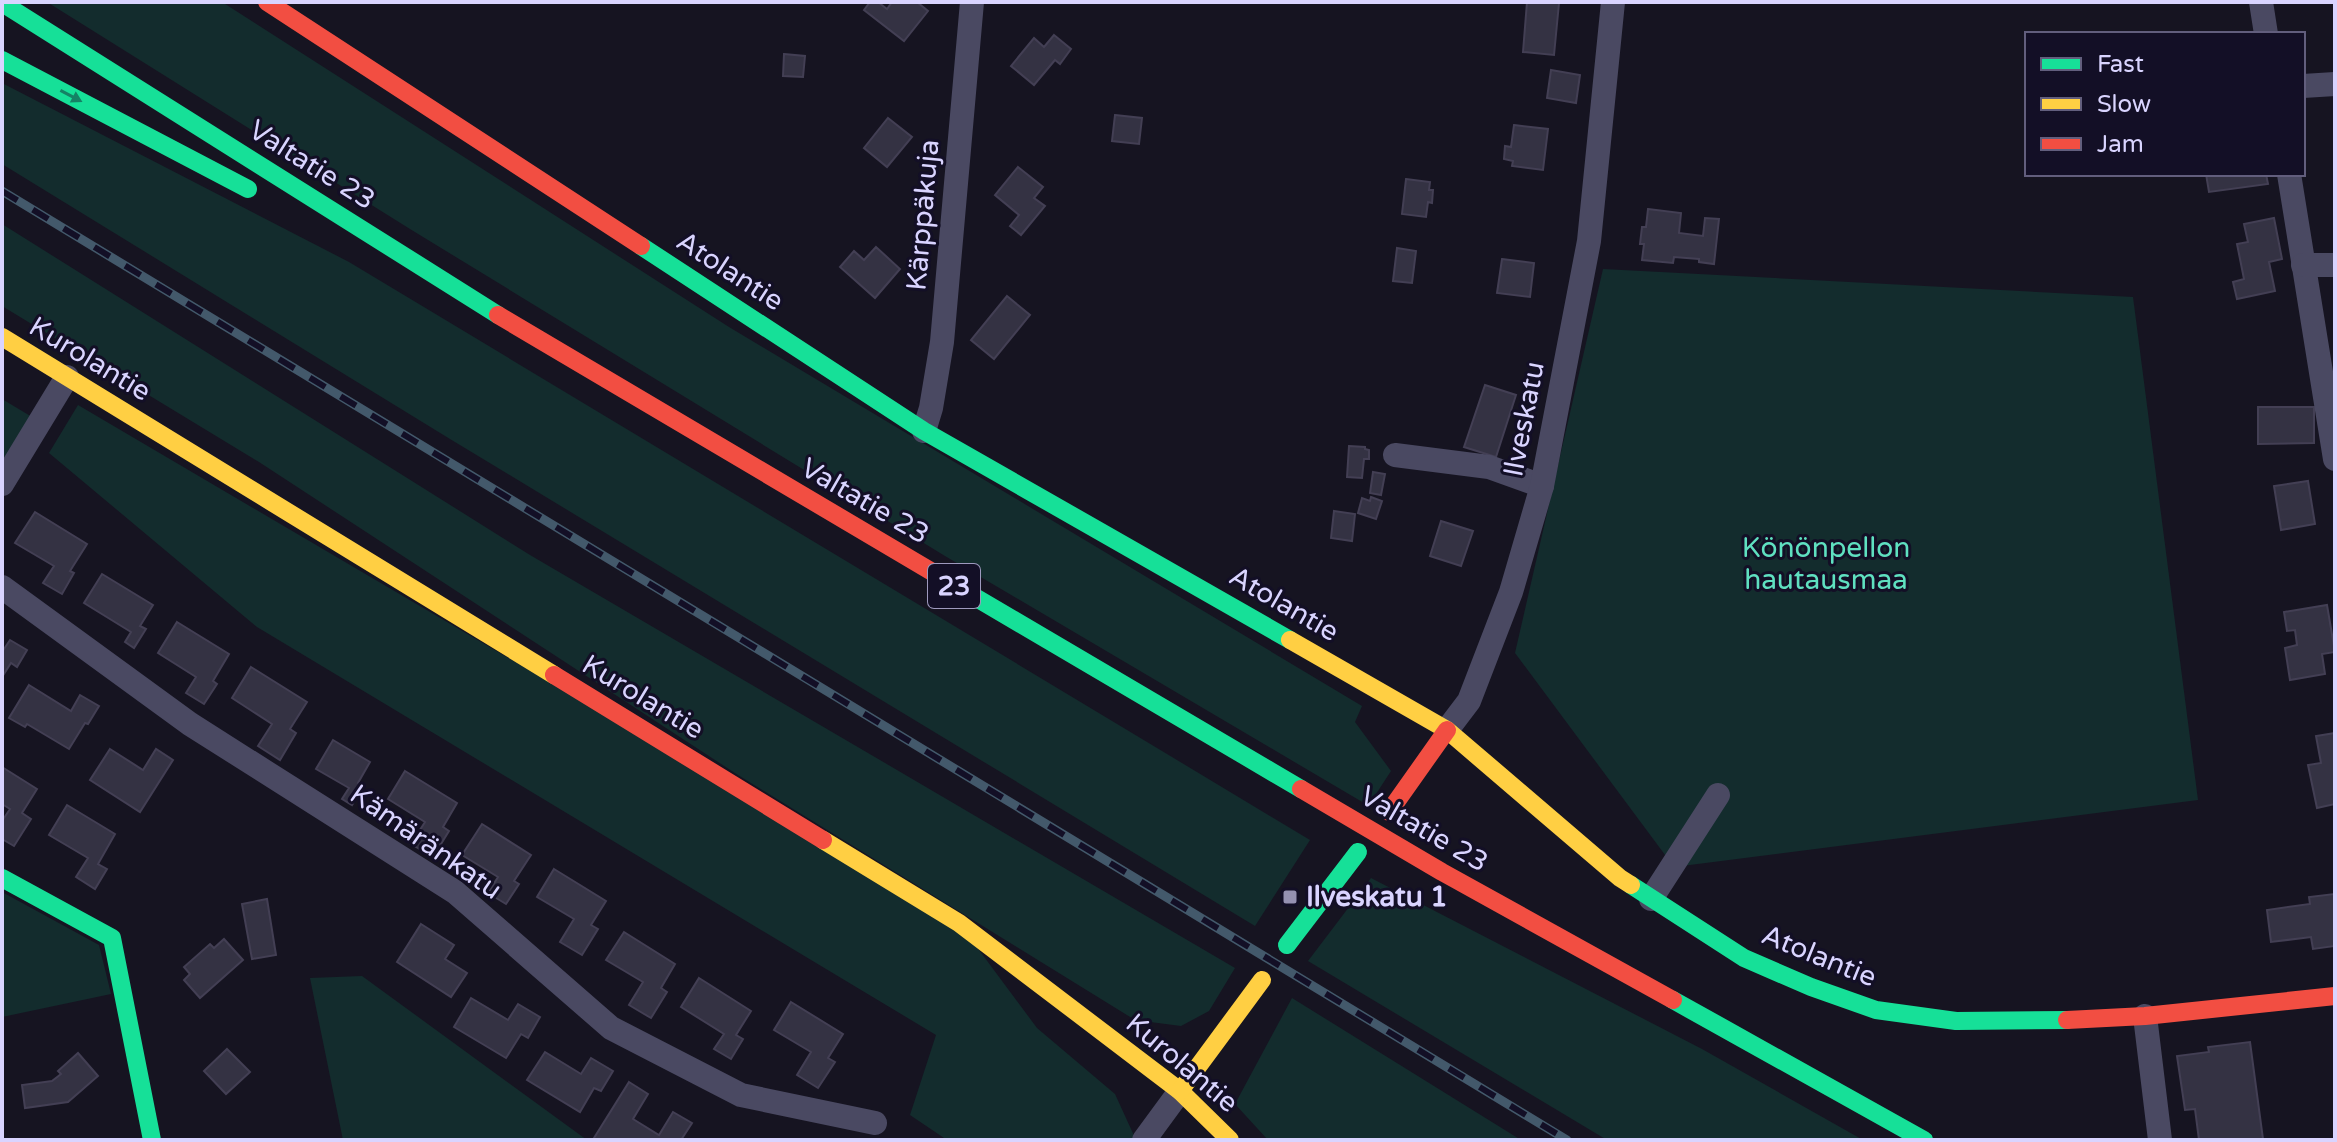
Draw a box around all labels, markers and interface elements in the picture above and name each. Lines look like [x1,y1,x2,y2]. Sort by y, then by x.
legend [2025,32,2305,176]
text: Fast [2097,50,2144,79]
one-way arrow [60,90,83,103]
text: Slow [2097,90,2151,119]
street label: Valtatie 23 [242,113,382,217]
text: Jam [2097,130,2144,159]
street label: Kärppäkuja [899,138,947,292]
street label: Atolantie [670,224,790,318]
street label: Kurolantie [23,309,157,409]
street label: Ilveskatu [1496,358,1552,480]
street label: Valtatie 23 [795,451,935,551]
park label: Könönpellon hautausmaa [1742,531,1910,597]
street label: Atolantie [1223,559,1345,649]
road number: 23 [928,564,980,608]
street label: Kurolantie [576,647,710,747]
street label: Kämäränkatu [344,777,508,907]
street label: Valtatie 23 [1354,779,1494,879]
place label: Ilveskatu 1 [1306,880,1448,914]
marker: Ilveskatu 1 [1281,888,1299,906]
street label: Atolantie [1757,918,1881,994]
street label: Kurolantie [1119,1006,1245,1120]

